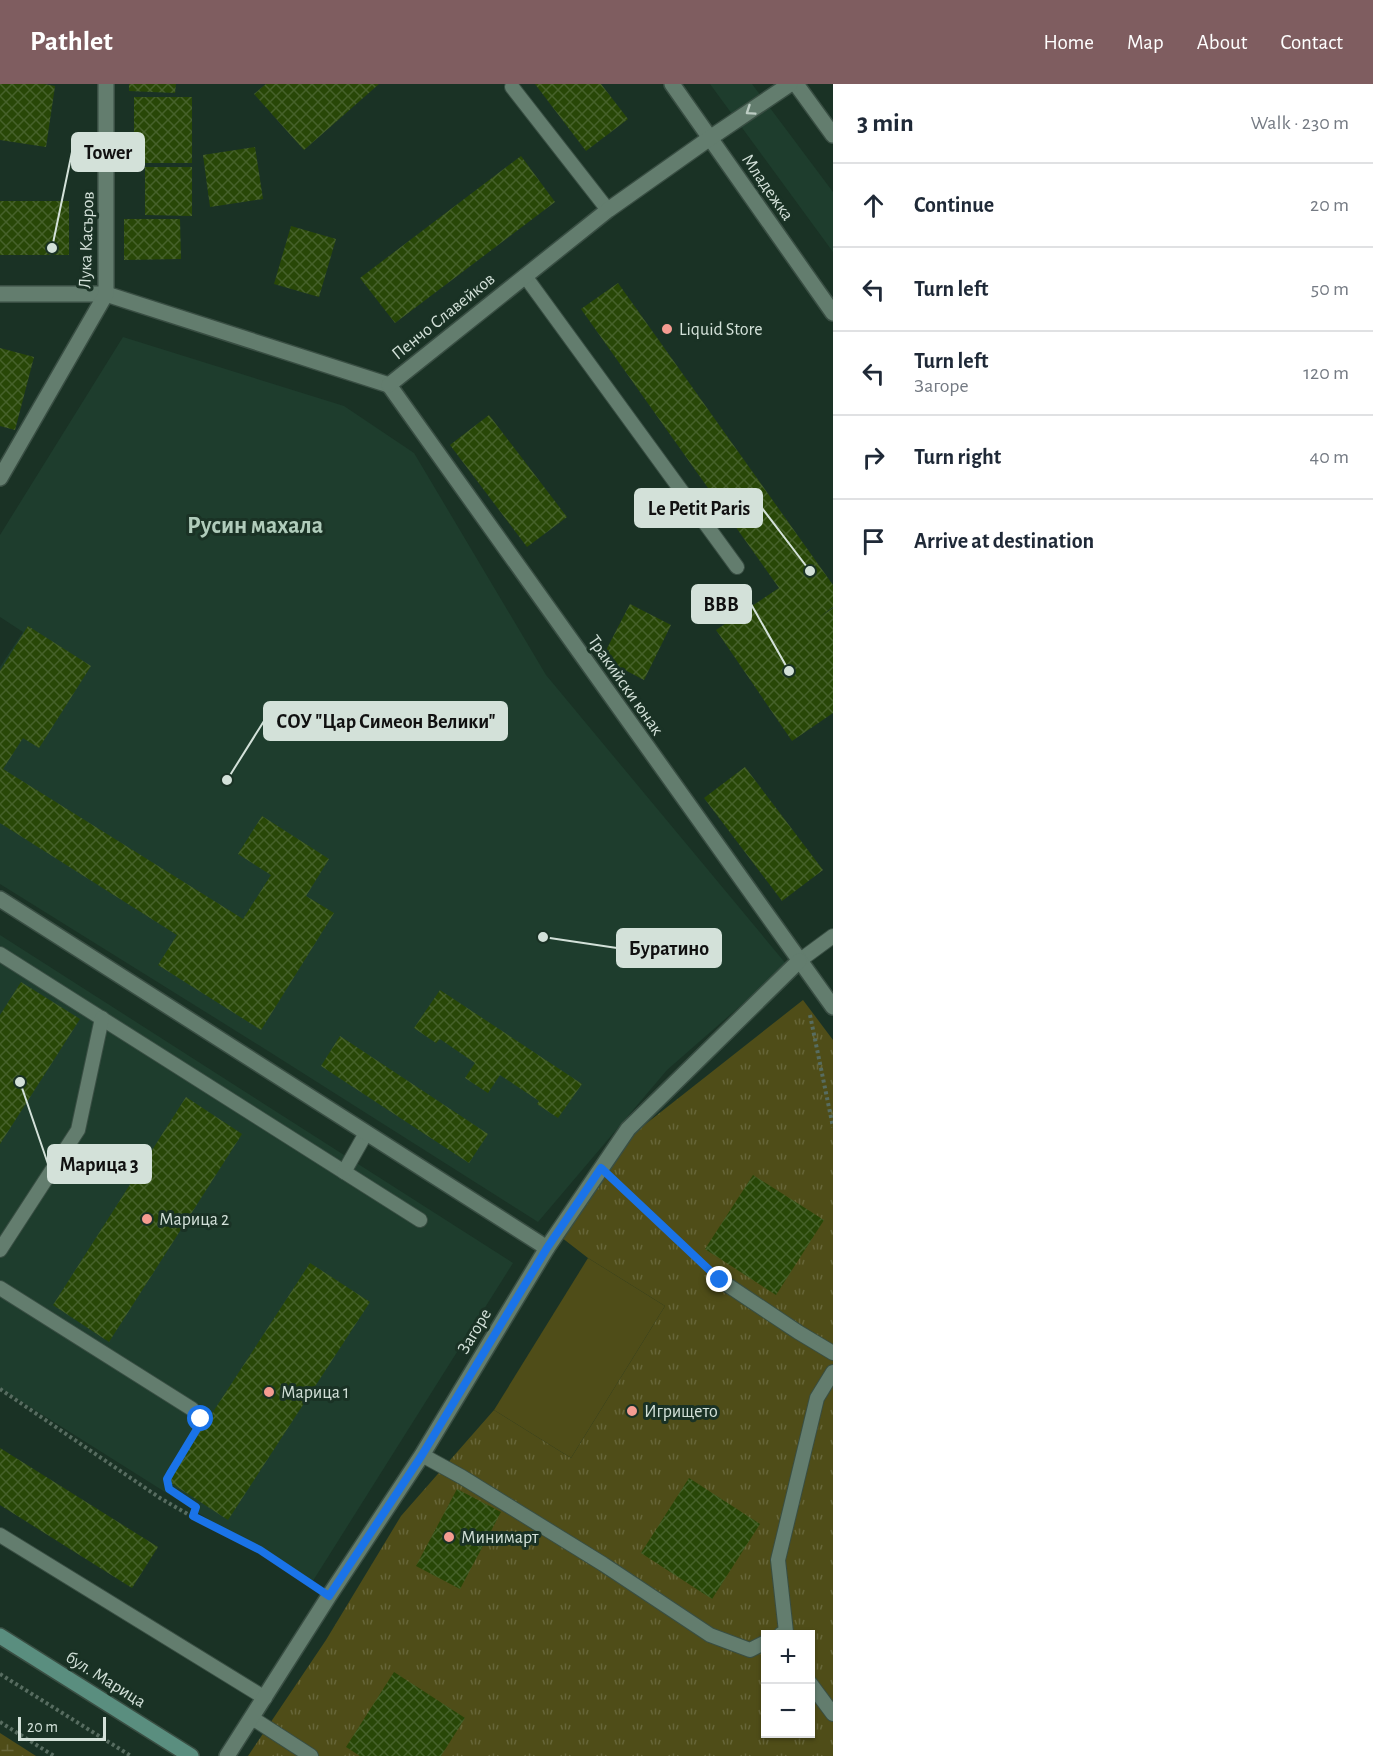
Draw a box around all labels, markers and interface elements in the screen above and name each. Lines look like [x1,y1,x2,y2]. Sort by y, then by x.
text: Pathlet [30,28,113,56]
text: Home [1043,32,1094,53]
text: Map [1127,32,1164,53]
text: About [1197,32,1247,53]
text: Contact [1280,32,1343,53]
one-way arrow [745,104,756,115]
text: 3 min [857,110,914,136]
text: Walk · 230 m [1251,113,1349,133]
callout: Tower [72,133,144,171]
text: Tower [84,143,132,163]
street label: Младежка [738,151,796,224]
icon: ahead [857,189,890,222]
street label: Лука Касъров [76,191,98,289]
text: Continue [914,194,994,216]
text: 20 m [1310,195,1349,215]
street label: Пенчо Славейков [389,270,499,364]
icon: left [857,273,890,306]
text: Turn left [914,278,988,300]
text: 50 m [1311,279,1349,299]
place label: Liquid Store [679,321,763,339]
marker: Liquid Store [660,322,674,336]
text: Turn left [914,350,988,372]
icon: left [857,357,890,390]
text: 120 m [1303,363,1349,383]
text: Загоре [914,376,969,396]
icon: right [857,441,890,474]
text: Turn right [914,446,1001,468]
text: 40 m [1310,447,1349,467]
callout: Le Petit Paris [635,489,762,527]
text: Le Petit Paris [648,499,751,519]
district label: Русин махала [187,514,323,538]
icon: arrive [857,525,890,558]
text: Arrive at destination [914,530,1094,552]
callout: ВВВ [692,585,751,623]
text: ВВВ [703,595,739,615]
street label: Тракийски юнак [584,632,667,739]
callout: СОУ "Цар Симеон Велики" [264,702,507,740]
text: СОУ "Цар Симеон Велики" [276,712,496,732]
callout: Буратино [617,929,721,967]
text: Буратино [629,939,709,959]
callout: Марица 3 [48,1145,151,1183]
text: Марица 3 [59,1155,139,1175]
place label: Марица 2 [159,1211,229,1229]
marker: Марица 2 [140,1212,154,1226]
route end [706,1266,732,1292]
street label: Загоре [454,1306,495,1357]
place label: Марица 1 [281,1384,349,1402]
marker: Марица 1 [262,1385,276,1399]
place label: Игрището [644,1403,718,1421]
marker: Игрището [625,1404,639,1418]
route start [187,1405,213,1431]
place label: Минимарт [461,1529,539,1547]
marker: Минимарт [442,1530,456,1544]
map controls [761,1630,815,1738]
button: + [761,1630,815,1684]
street label: бул. Марица [62,1647,149,1712]
button: − [761,1684,815,1738]
scale bar [18,1714,106,1742]
text: 20 m [27,1719,58,1735]

